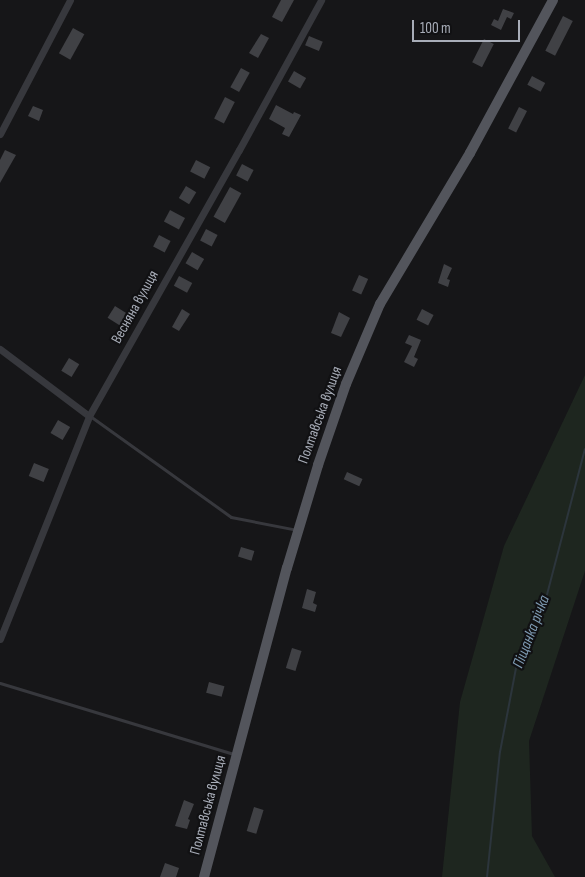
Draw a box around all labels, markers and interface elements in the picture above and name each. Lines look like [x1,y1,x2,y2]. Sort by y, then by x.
scale bar [415,10,522,42]
text: 100 m [420,19,451,38]
street label: Весняна вулиця [108,267,162,347]
street label: Полтавська вулиця [294,364,346,466]
water label: Піщанка річка [509,593,555,671]
street label: Полтавська вулиця [186,753,230,857]

